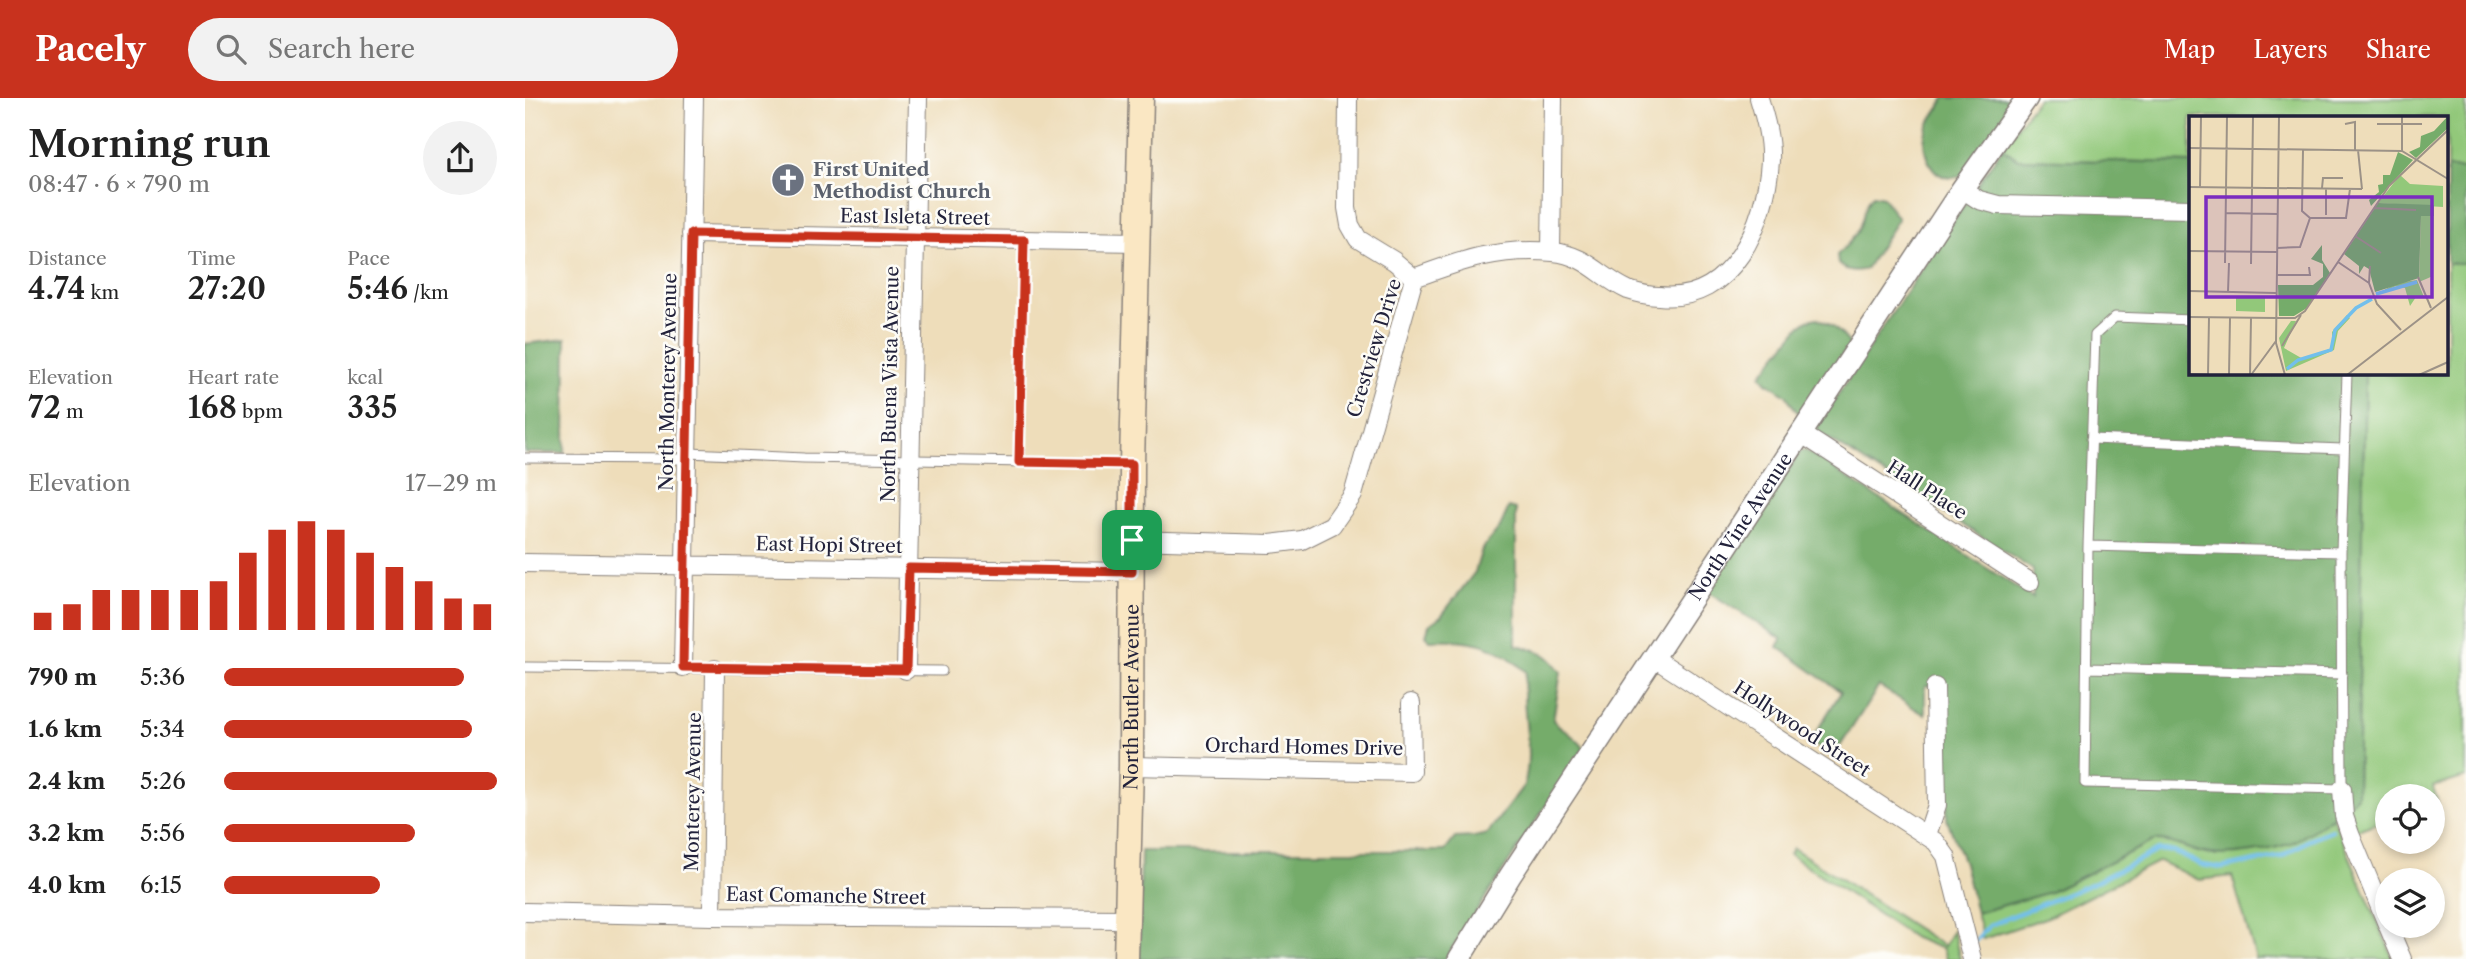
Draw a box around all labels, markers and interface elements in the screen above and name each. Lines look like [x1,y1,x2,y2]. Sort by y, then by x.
search box [188,18,678,81]
text: Pacely [35,29,146,70]
icon: search [212,30,250,68]
text: Search here [268,33,415,65]
text: Map [2164,35,2215,64]
text: Layers [2253,35,2328,64]
text: Share [2366,35,2431,64]
inset map [2189,116,2449,374]
text: Morning run [28,120,271,167]
button: share [423,121,497,195]
place label: First United Methodist Church [813,158,991,203]
church icon: First United Methodist Church [769,161,807,199]
text: 08:47 · 6 × 790 m [28,170,210,198]
street label: East Isleta Street [840,204,991,230]
text: Distance [28,247,107,270]
text: Time [188,247,236,270]
text: Pace [347,247,390,270]
street label: North Buena Vista Avenue [876,266,904,502]
text: 4.74 [28,270,85,307]
text: 27:20 [188,270,266,307]
text: 5:46 [347,270,408,307]
street label: North Monterey Avenue [655,273,681,491]
street label: Crestview Drive [1342,276,1406,420]
text: km [85,281,119,304]
text: /km [408,281,449,304]
text: Elevation [28,366,113,389]
text: Heart rate [188,366,279,389]
text: kcal [347,366,383,389]
text: 72 [28,389,61,426]
text: 168 [188,389,237,426]
text: 335 [347,389,397,426]
text: m [61,400,84,423]
text: bpm [237,400,283,423]
street label: North Vine Avenue [1683,448,1797,604]
street label: Hall Place [1882,455,1972,525]
text: Elevation [28,469,131,497]
text: 17–29 m [405,469,497,497]
pin [1102,510,1162,570]
icon: arrive [1113,521,1151,559]
street label: East Hopi Street [755,532,903,558]
street label: North Butler Avenue [1119,604,1143,790]
text: 790 m [28,663,97,691]
text: 5:36 [140,663,185,691]
street label: Hollywood Street [1729,676,1875,782]
street label: Monterey Avenue [680,712,706,872]
text: 1.6 km [28,715,102,743]
text: 5:34 [140,715,185,743]
street label: Orchard Homes Drive [1205,734,1403,760]
text: 2.4 km [28,767,105,795]
text: 5:26 [140,767,186,795]
map controls [2375,784,2445,938]
button: locate [2375,784,2445,854]
text: 3.2 km [28,819,105,847]
text: 5:56 [140,819,185,847]
button: layers [2375,868,2445,938]
text: 4.0 km [28,871,106,899]
text: 6:15 [140,871,182,899]
street label: East Comanche Street [726,883,927,909]

